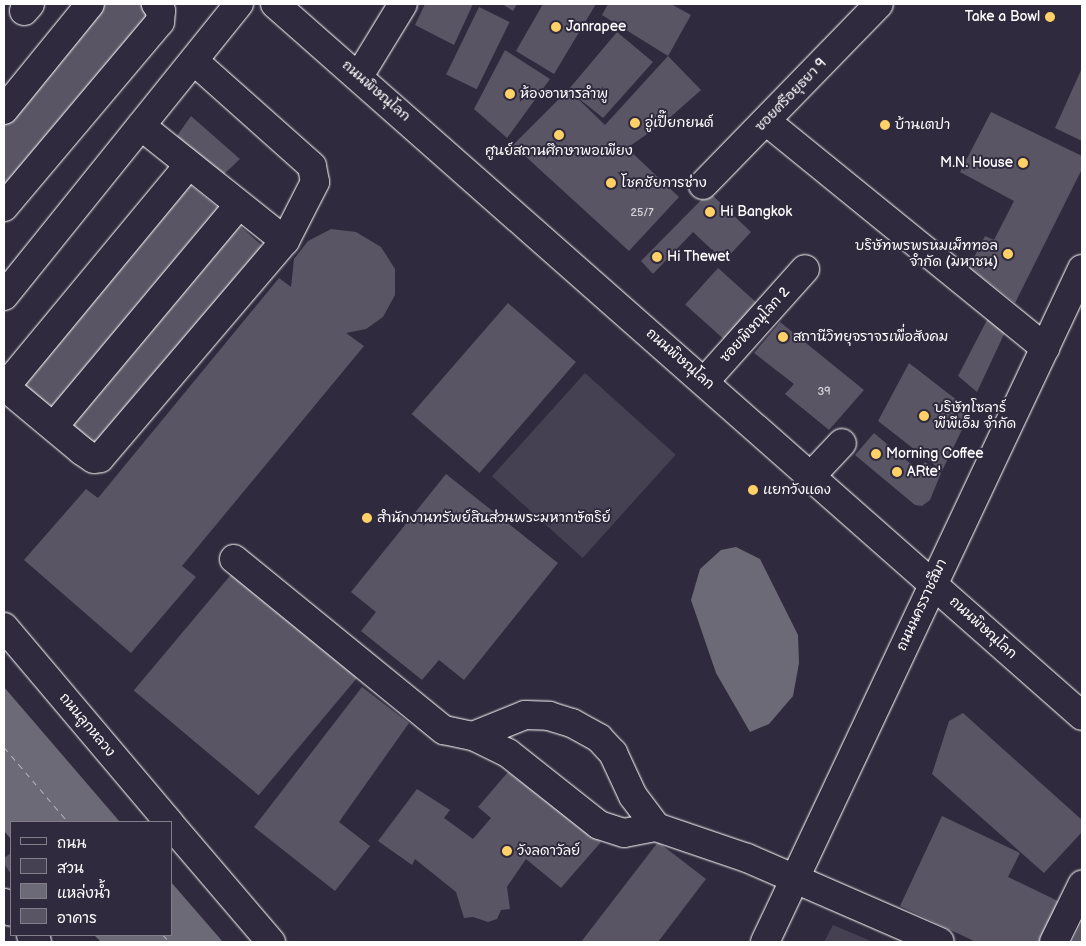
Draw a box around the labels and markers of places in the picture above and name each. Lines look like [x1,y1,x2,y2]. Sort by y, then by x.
place label: Take a Bowl [965,9,1040,25]
marker: Take a Bowl [1044,11,1056,23]
place label: Janrapee [566,19,626,35]
marker: Janrapee [550,21,562,33]
place label: ห้องอาหารลำพู [520,86,608,102]
marker: ห้องอาหารลำพู [504,88,516,100]
place label: อู่เปี๊ยกยนต์ [645,115,714,131]
marker: อู่เปี๊ยกยนต์ [629,117,641,129]
place label: บ้านเตปา [895,117,950,133]
marker: บ้านเตปา [879,119,891,131]
marker: ศูนย์สถานศึกษาพอเพียง [553,129,565,141]
place label: ศูนย์สถานศึกษาพอเพียง [485,143,633,159]
place label: M.N. House [940,155,1013,171]
marker: M.N. House [1017,157,1029,169]
place label: โชคชัยการช่าง [621,175,707,191]
marker: โชคชัยการช่าง [605,177,617,189]
place label: Hi Bangkok [720,204,792,220]
marker: Hi Bangkok [704,206,716,218]
place label: บริษัทพรพรหมเม็ททอล จำกัด (มหาชน) [855,238,998,270]
marker: บริษัทพรพรหมเม็ททอล จำกัด (มหาชน) [1002,248,1014,260]
place label: Hi Thewet [667,249,730,265]
marker: Hi Thewet [651,251,663,263]
place label: สถานีวิทยุจราจรเพื่อสังคม [793,329,948,345]
marker: สถานีวิทยุจราจรเพื่อสังคม [777,331,789,343]
place label: บริษัทโซลาร์ พีพีเอ็ม จำกัด [934,400,1016,432]
marker: บริษัทโซลาร์ พีพีเอ็ม จำกัด [918,410,930,422]
place label: Morning Coffee [886,446,984,462]
marker: Morning Coffee [870,448,882,460]
place label: ARte' [907,464,941,480]
marker: ARte' [891,466,903,478]
place label: แยกวังแดง [763,482,831,498]
marker: แยกวังแดง [747,484,759,496]
place label: สำนักงานทรัพย์สินส่วนพระมหากษัตริย์ [377,510,611,526]
marker: สำนักงานทรัพย์สินส่วนพระมหากษัตริย์ [361,512,373,524]
place label: วังลดาวัลย์ [517,843,580,859]
marker: วังลดาวัลย์ [501,845,513,857]

